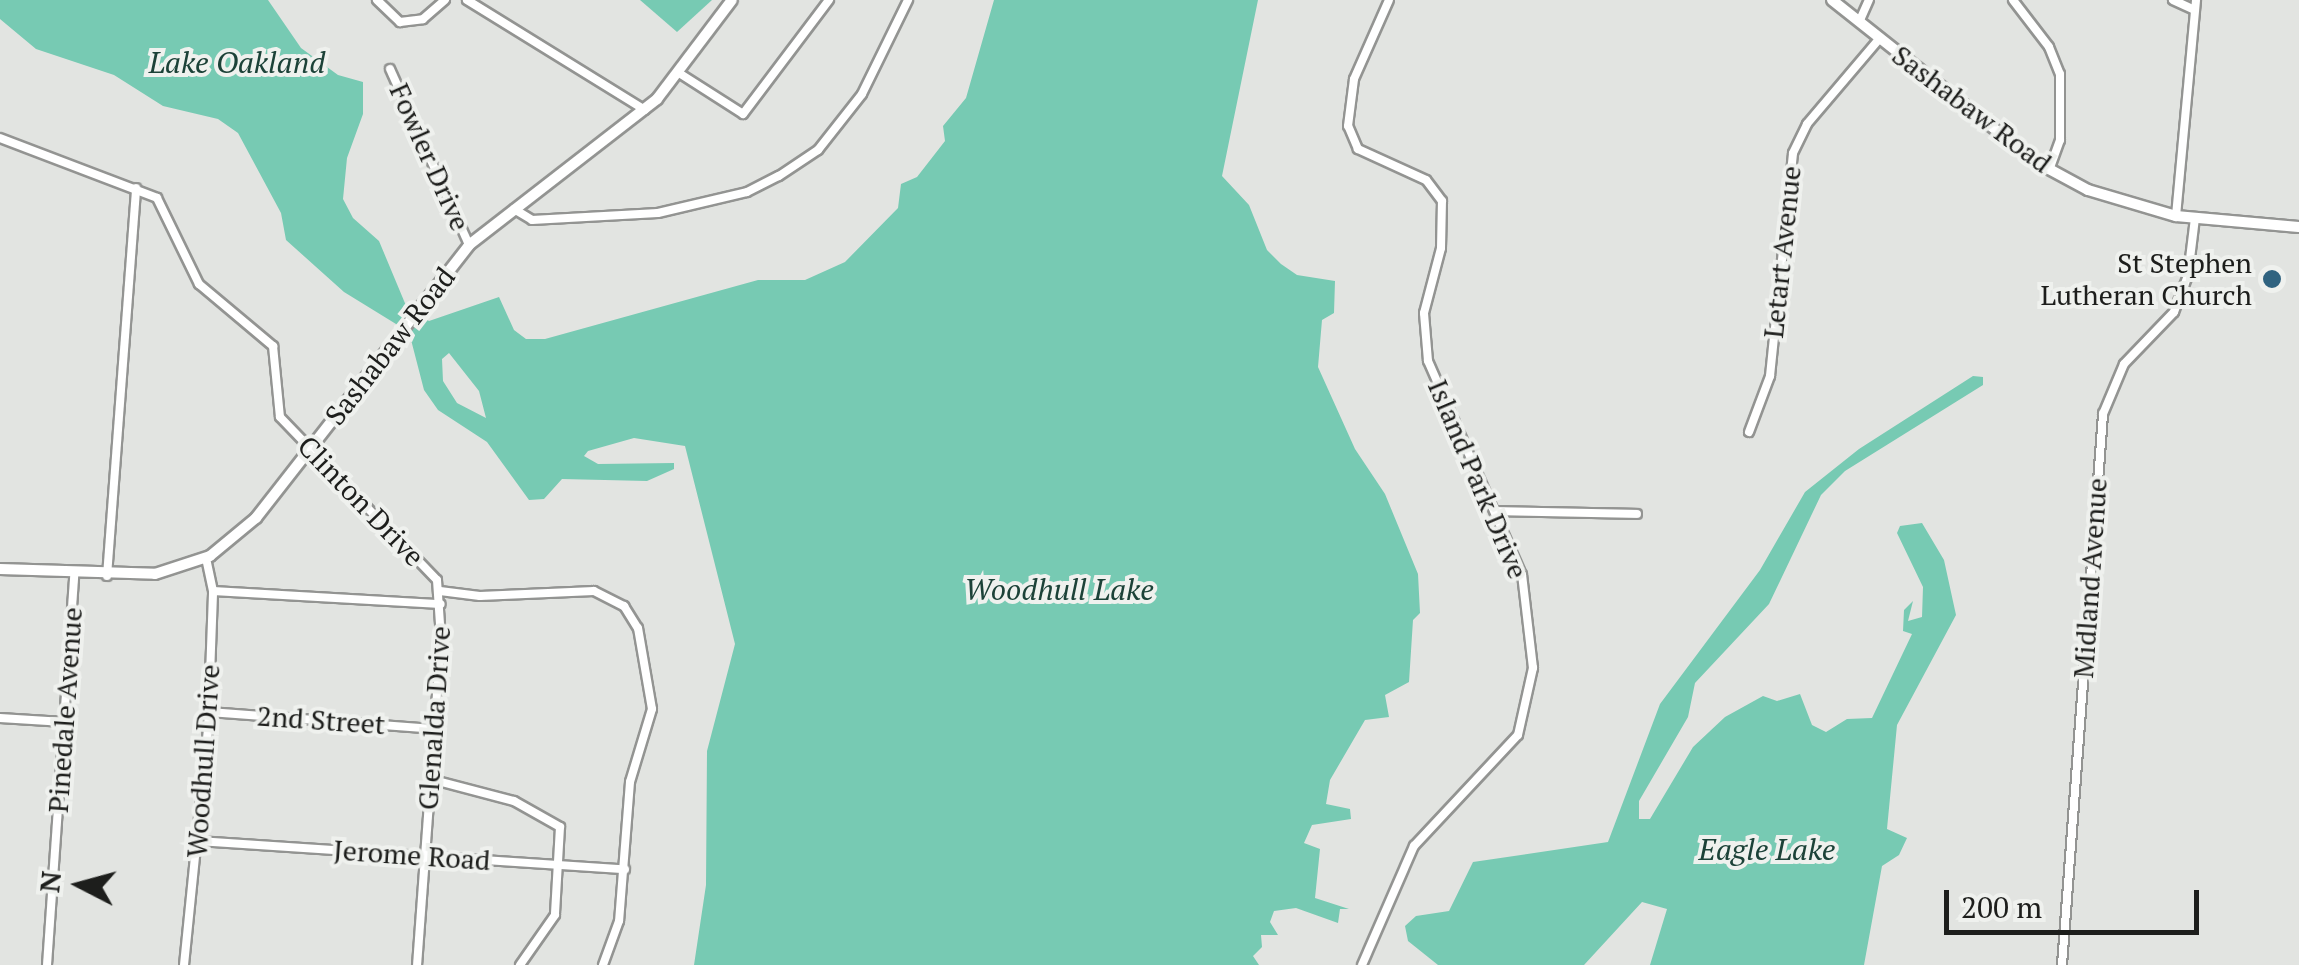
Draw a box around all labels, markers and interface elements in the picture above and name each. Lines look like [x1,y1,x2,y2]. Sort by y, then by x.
street label: Sashabaw Road [1886,38,2058,180]
water label: Lake Oakland [149,44,325,80]
street label: Fowler Drive [383,78,477,236]
street label: Letart Avenue [1756,164,1808,340]
place label: St Stephen Lutheran Church [2041,246,2252,312]
street label: Sashabaw Road [318,260,462,432]
marker: St Stephen Lutheran Church [2261,268,2283,290]
street label: Island Park Drive [1421,374,1535,584]
street label: Clinton Drive [291,429,431,573]
street label: Midland Avenue [2066,476,2114,680]
water label: Woodhull Lake [964,571,1154,607]
street label: Pinedale Avenue [41,606,89,814]
street label: Glenalda Drive [411,625,457,811]
street label: Woodhull Drive [179,663,227,859]
street label: 2nd Street [256,699,386,741]
water label: Eagle Lake [1699,831,1835,867]
street label: Jerome Road [332,833,492,877]
north arrow [30,835,130,935]
text: N [30,869,69,894]
scale bar [1949,870,2204,932]
text: 200 m [1961,887,2042,927]

